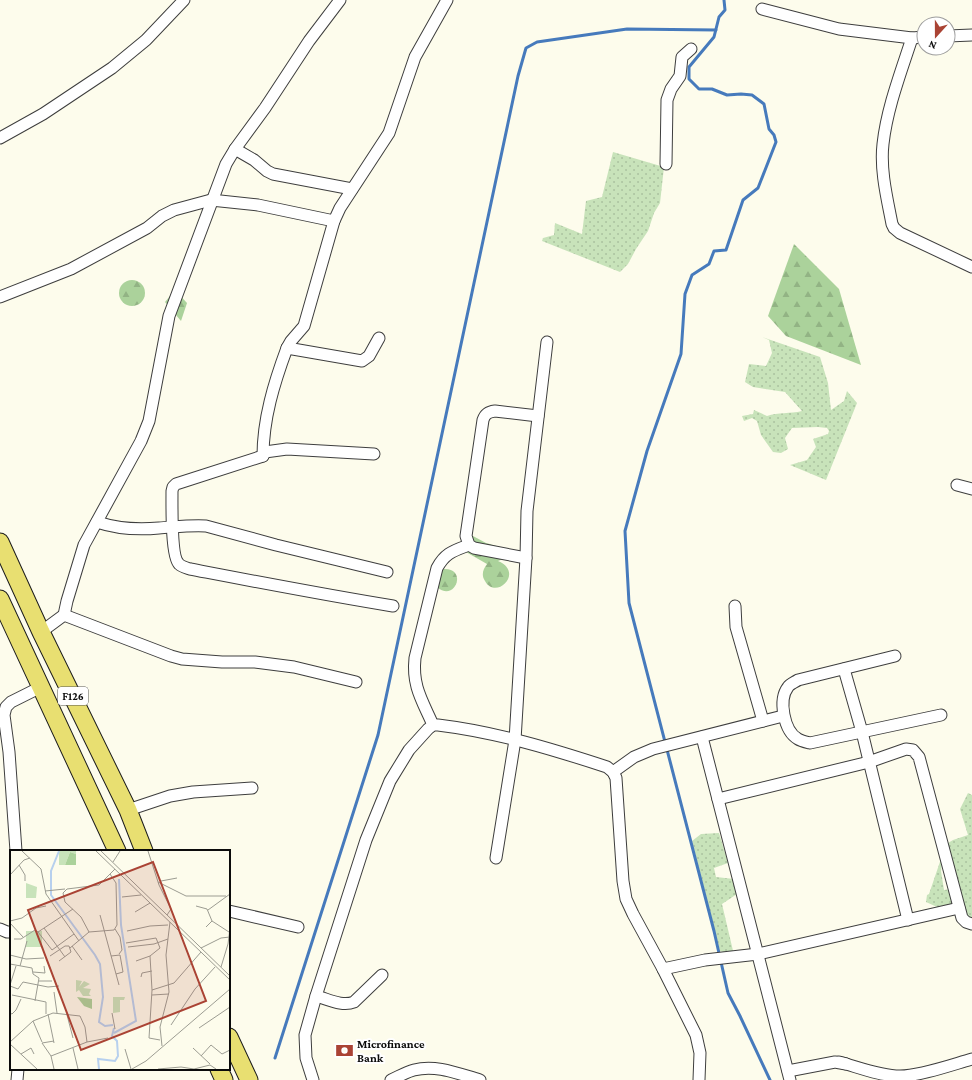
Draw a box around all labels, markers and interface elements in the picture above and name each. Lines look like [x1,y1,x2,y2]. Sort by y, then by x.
north arrow [916,16,956,56]
text: N [926,38,938,52]
road number: F126 [58,687,88,705]
inset map [10,850,230,1070]
place label: Microfinance Bank [357,1037,425,1065]
bank icon: Microfinance Bank [334,1041,354,1061]

